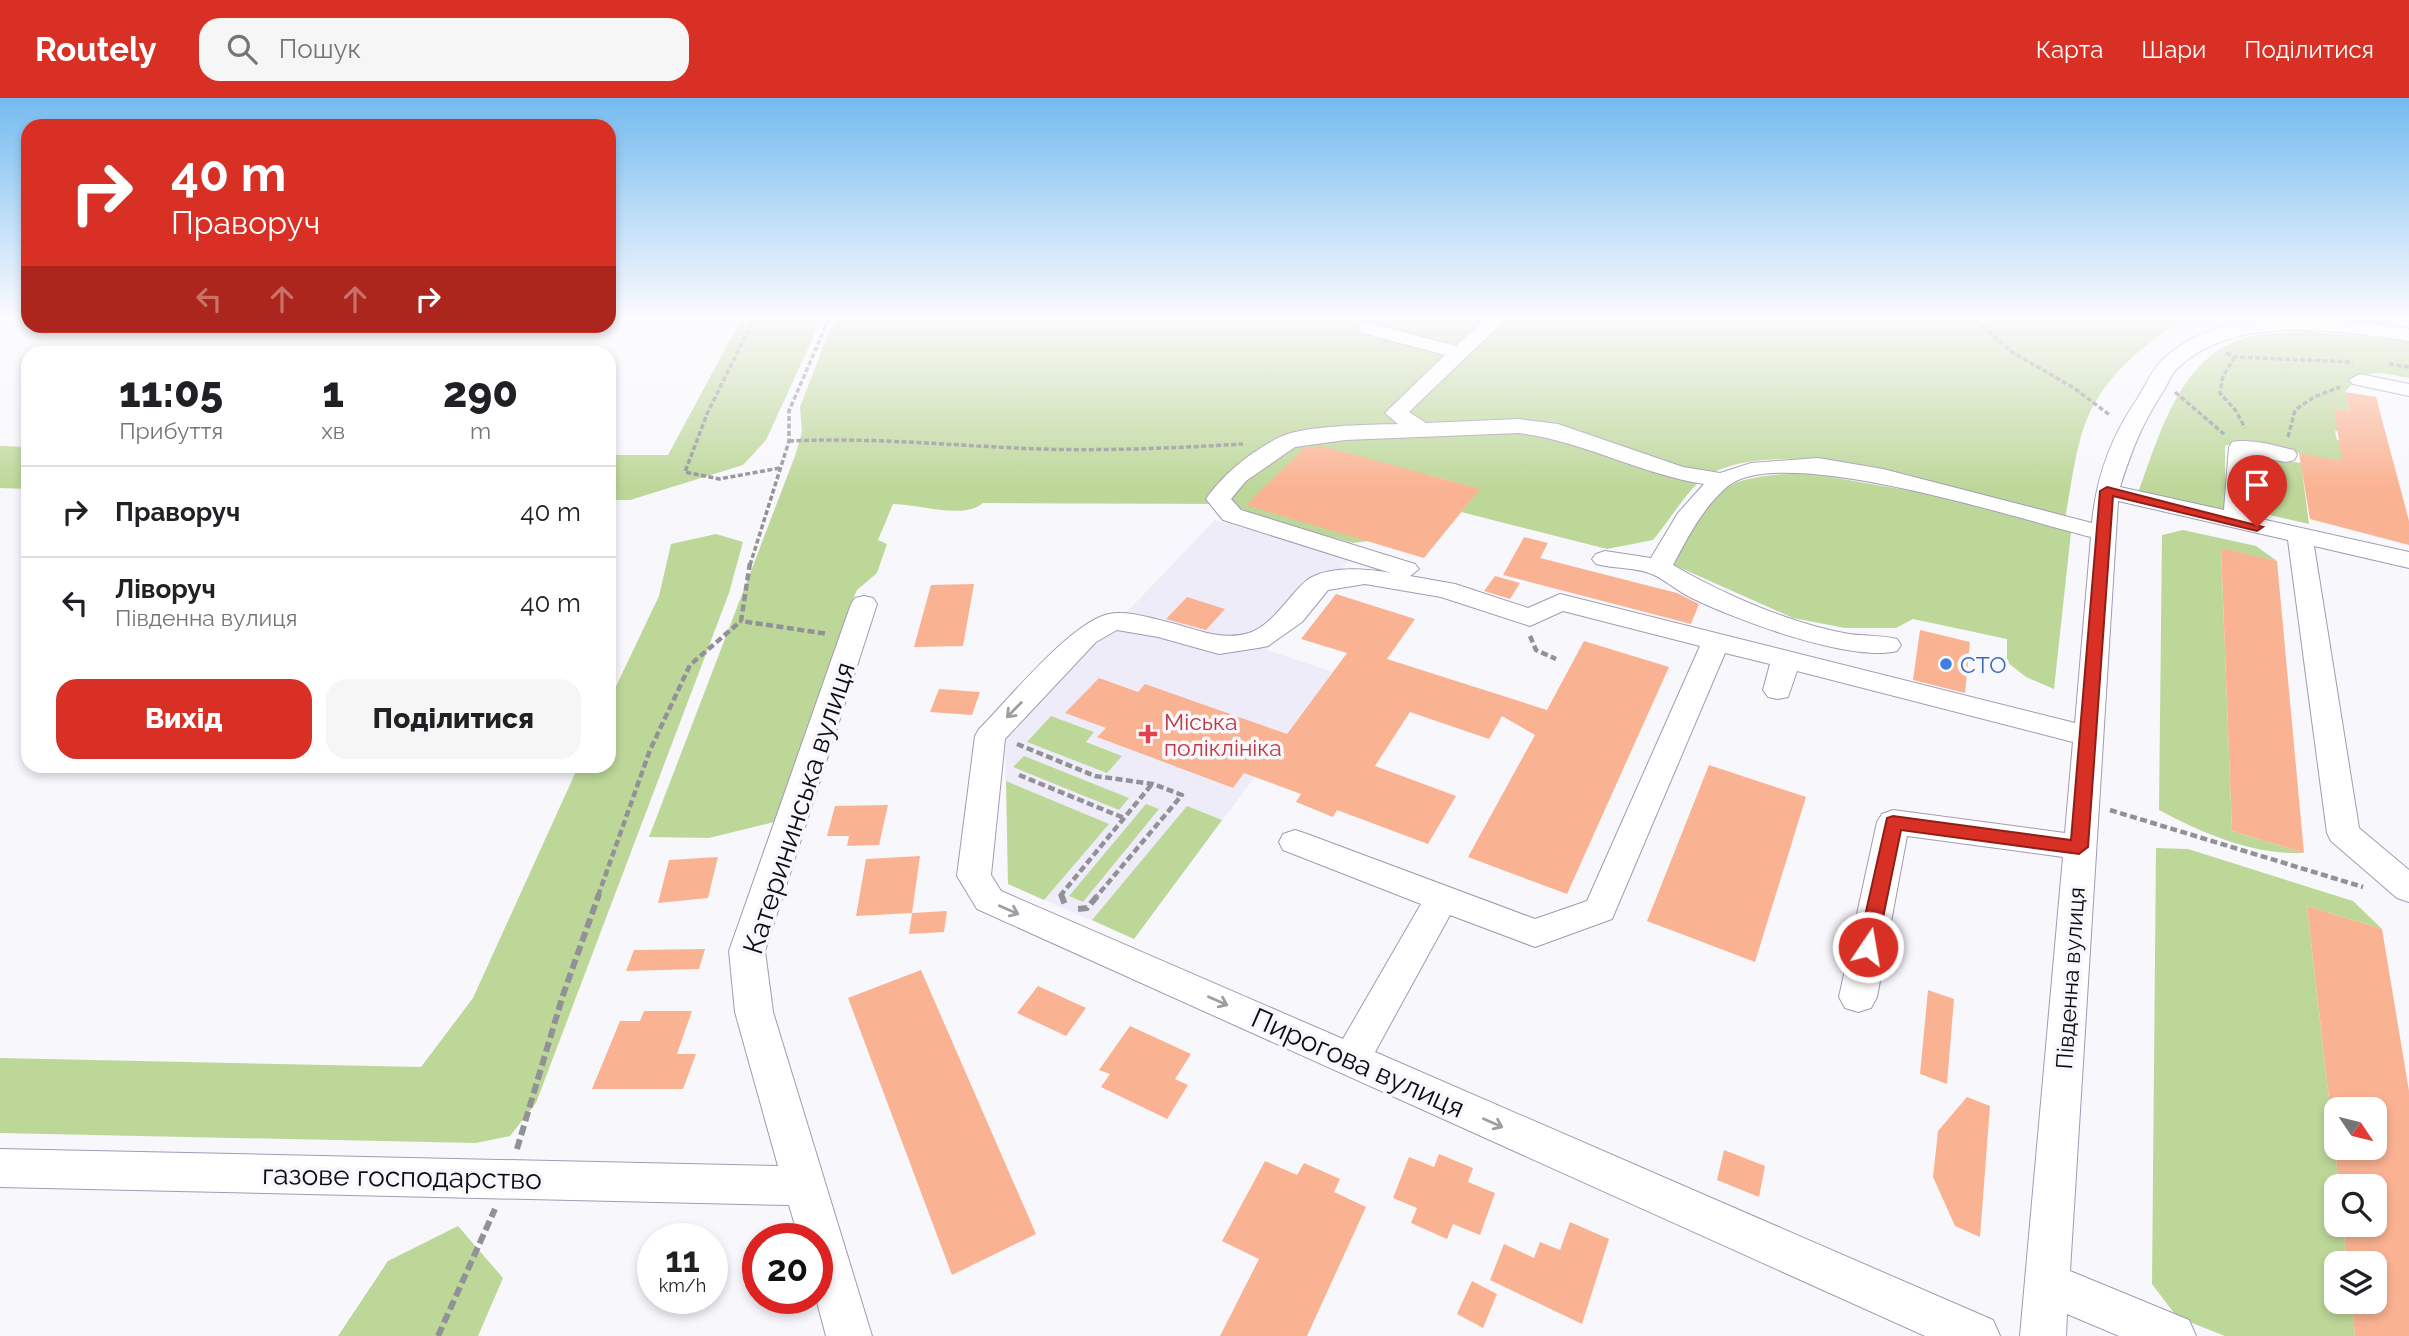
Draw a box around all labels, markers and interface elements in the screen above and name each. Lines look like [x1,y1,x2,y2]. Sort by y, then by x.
search box [199,18,689,81]
text: Routely [35,30,157,69]
icon: search [223,30,261,68]
text: Пошук [279,34,361,64]
text: Карта [2036,35,2103,64]
text: Шари [2141,35,2206,64]
text: Поділитися [2244,35,2374,64]
text: 40 m [171,145,286,202]
icon: right [56,147,147,238]
text: Праворуч [171,204,320,241]
icon: left [190,280,228,318]
icon: ahead [263,280,301,318]
icon: ahead [336,280,374,318]
icon: right [409,280,447,318]
text: 11:05 [119,368,223,417]
text: 1 [322,368,344,417]
text: 290 [443,368,518,417]
text: Прибуття [119,417,223,444]
text: хв [321,417,345,444]
text: m [470,417,491,444]
pin [2227,455,2287,527]
icon: arrive [2238,466,2276,504]
icon: right [56,493,94,531]
text: Праворуч [115,497,240,527]
text: 40 m [520,497,581,527]
text: Ліворуч [115,574,216,604]
icon: left [56,584,94,622]
text: 40 m [520,588,581,618]
text: Південна вулиця [115,604,298,631]
place label: СТО [1960,651,2006,678]
marker: СТО [1938,656,1954,672]
street label: Катерининська вулиця [736,658,862,958]
button: Вихід [56,679,312,759]
button: Поділитися [326,679,581,759]
one-way arrow [1006,702,1023,719]
place label: Міська поліклініка [1164,708,1282,761]
marker: Міська поліклініка [1138,724,1158,744]
street label: Південна вулиця [2050,886,2090,1070]
one-way arrow [998,904,1020,917]
position arrow [1831,910,1905,984]
one-way arrow [1206,995,1228,1008]
street label: Пирогова вулиця [1247,1001,1469,1125]
north arrow [2324,1097,2387,1160]
map controls [2324,1097,2387,1314]
one-way arrow [1482,1117,1503,1130]
street label: газове господарство [262,1158,542,1196]
button: search [2324,1174,2387,1237]
speed limit sign: 20 [742,1223,833,1314]
text: 11 [665,1239,700,1280]
button: layers [2324,1251,2387,1314]
text: km/h [659,1275,706,1296]

